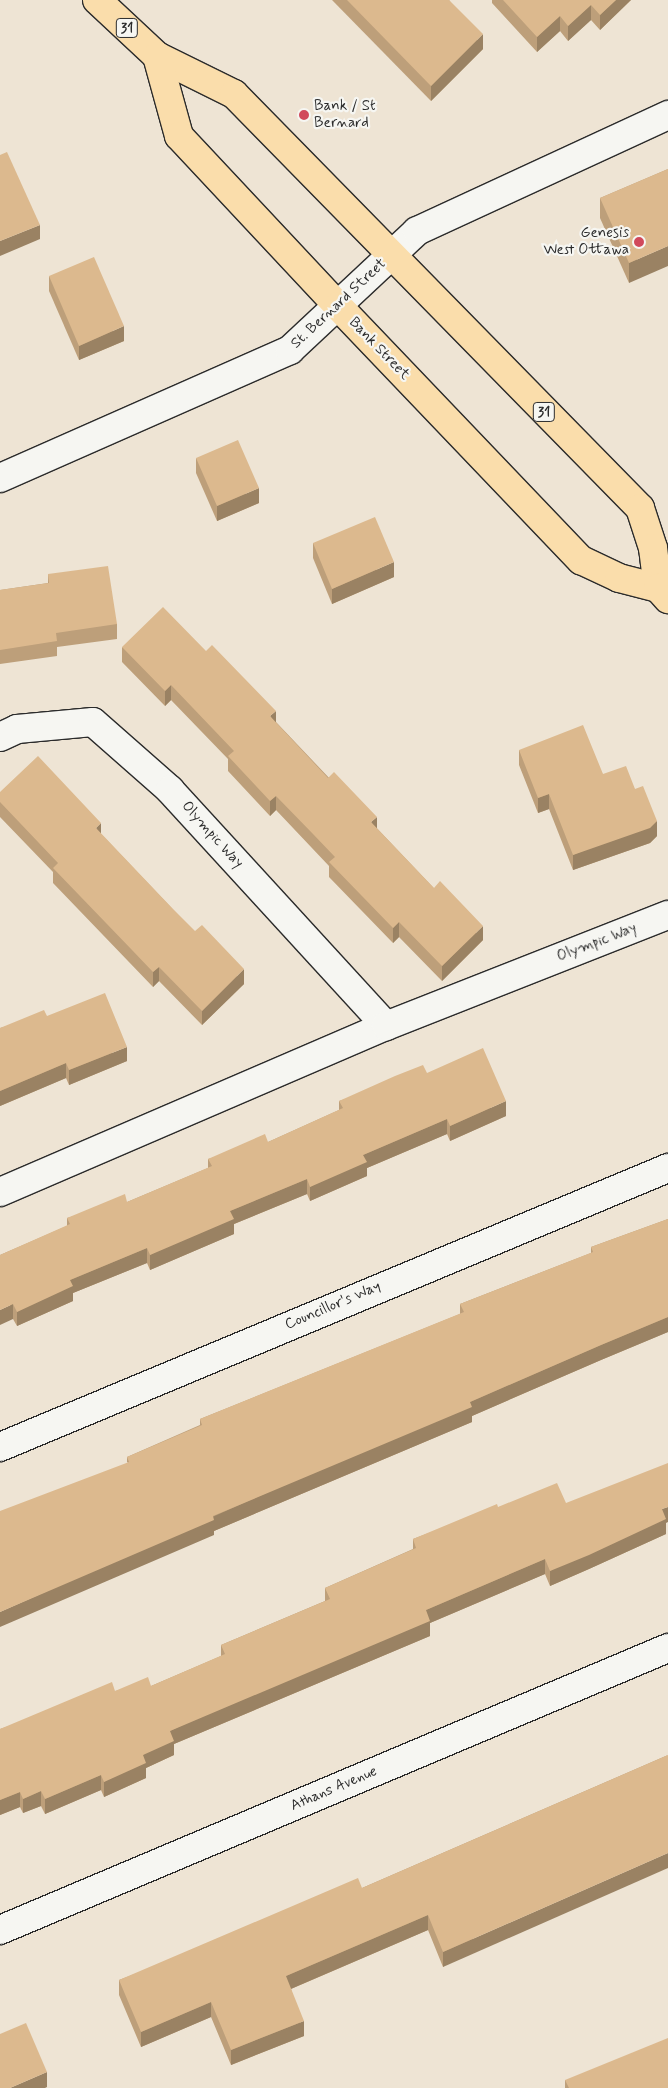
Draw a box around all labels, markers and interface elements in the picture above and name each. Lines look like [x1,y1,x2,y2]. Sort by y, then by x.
road number: 31 [116,16,138,40]
place label: Bank / St Bernard [314,97,376,132]
marker: Bank / St Bernard [298,109,310,121]
place label: Genesis West Ottawa [544,224,629,259]
marker: Genesis West Ottawa [633,236,645,248]
street label: St. Bernard Street [288,255,390,353]
street label: Bank Street [345,314,413,384]
road number: 31 [533,401,555,424]
street label: Olympic Way [176,797,248,873]
street label: Olympic Way [553,919,641,967]
street label: Councillor's Way [282,1277,384,1335]
street label: Athans Avenue [287,1762,381,1816]

